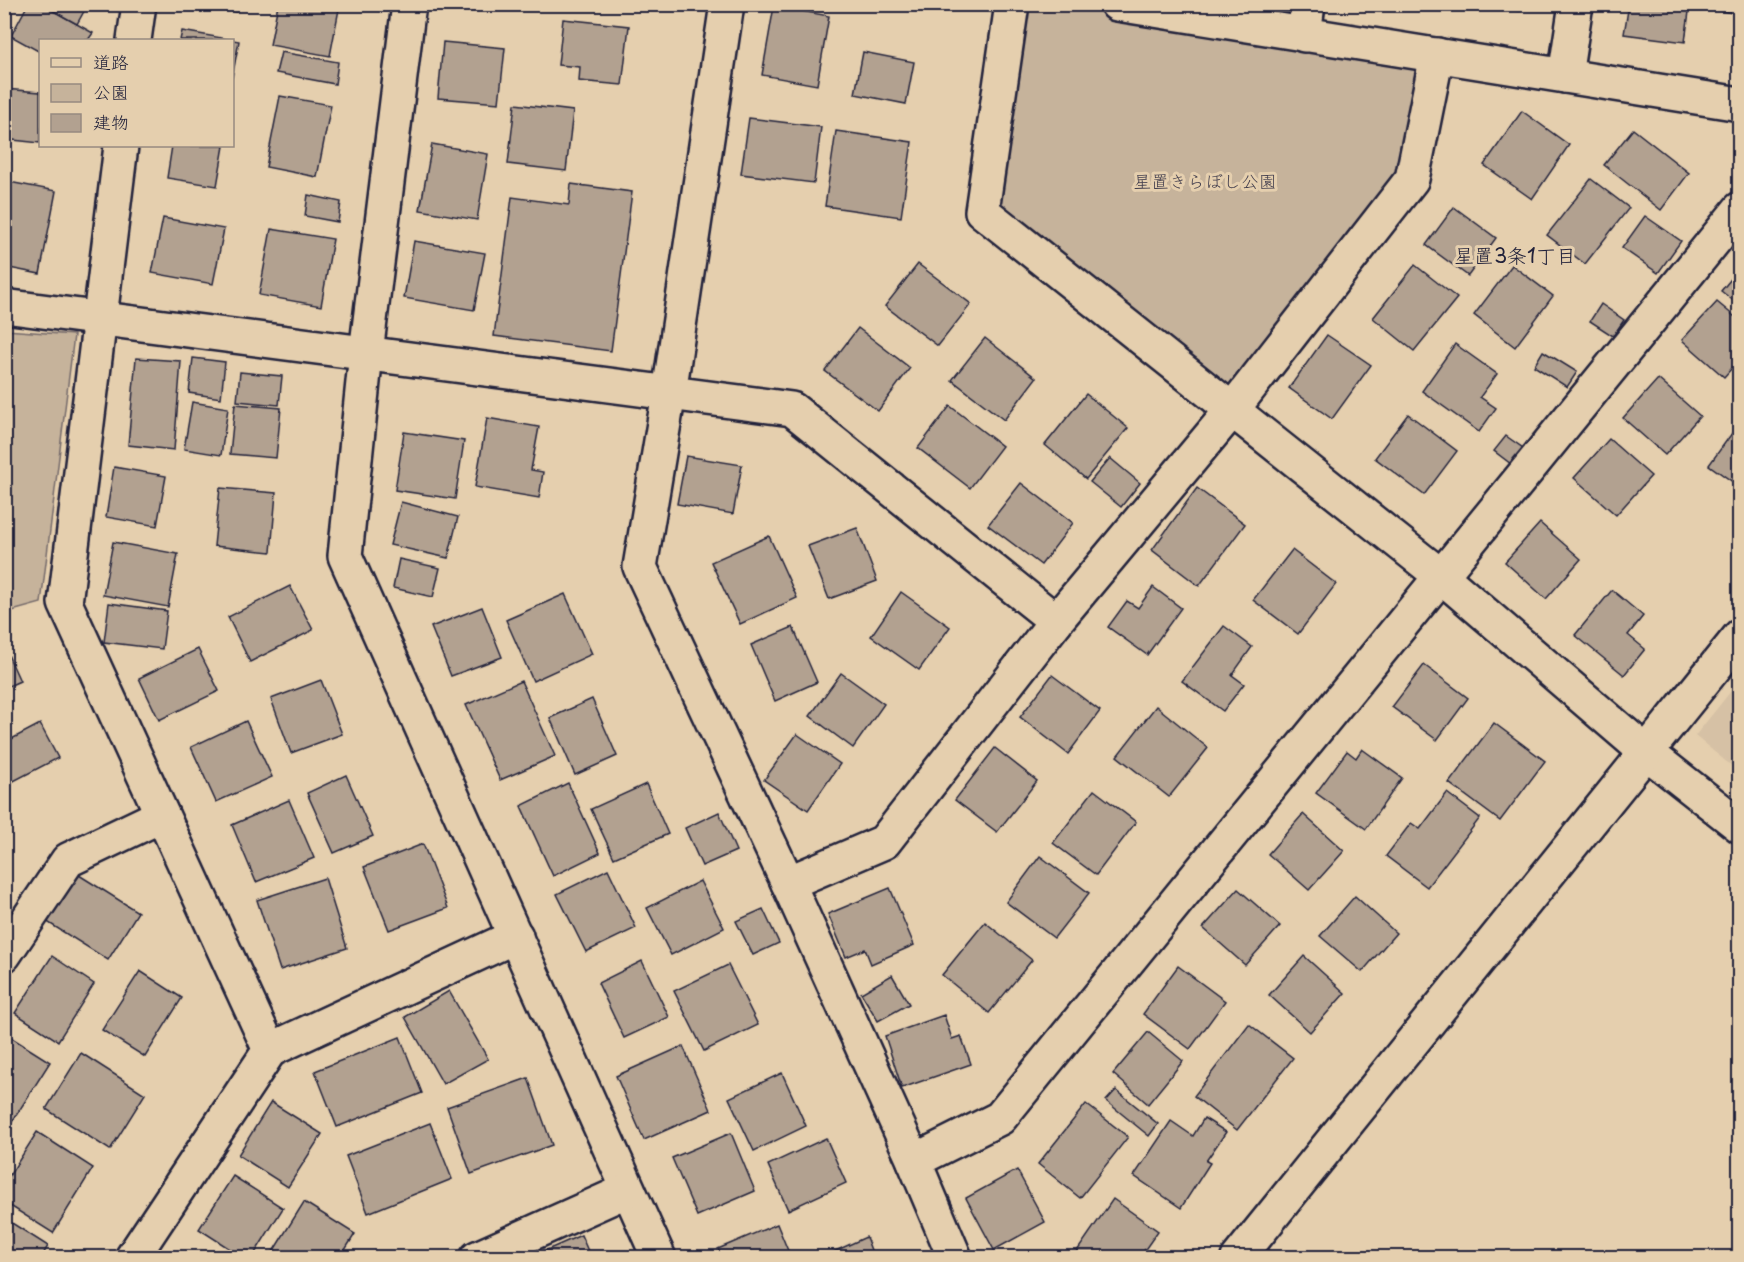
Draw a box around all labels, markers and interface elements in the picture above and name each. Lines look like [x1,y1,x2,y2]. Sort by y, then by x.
legend [39,39,234,147]
text: 道路 [93,48,129,75]
text: 公園 [93,78,129,105]
text: 建物 [93,108,129,135]
park label: 星置きらぼし公園 [1133,167,1277,194]
district label: 星置3条1丁目 [1454,240,1576,270]

